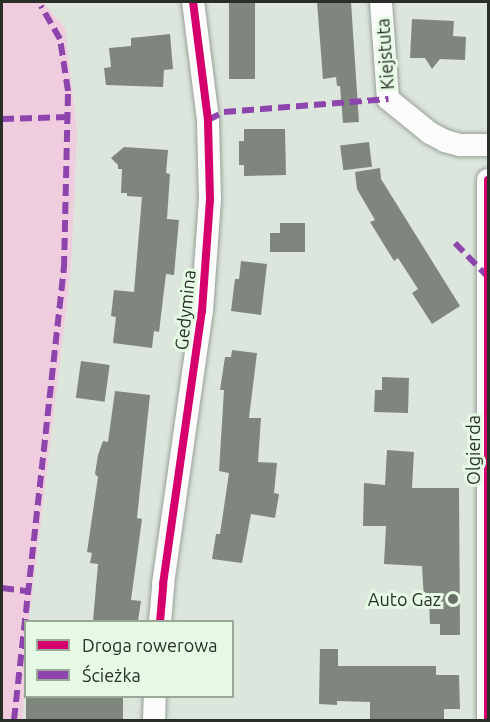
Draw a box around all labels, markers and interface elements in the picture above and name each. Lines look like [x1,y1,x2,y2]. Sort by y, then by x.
street label: Kiejstuta [372,18,398,90]
street label: Gedymina [170,269,200,351]
street label: Olgierda [462,415,484,485]
place label: Auto Gaz [368,588,441,610]
marker: Auto Gaz [446,592,460,606]
legend [24,620,234,698]
text: Droga rowerowa [82,635,218,655]
text: Ścieżka [82,665,141,685]

